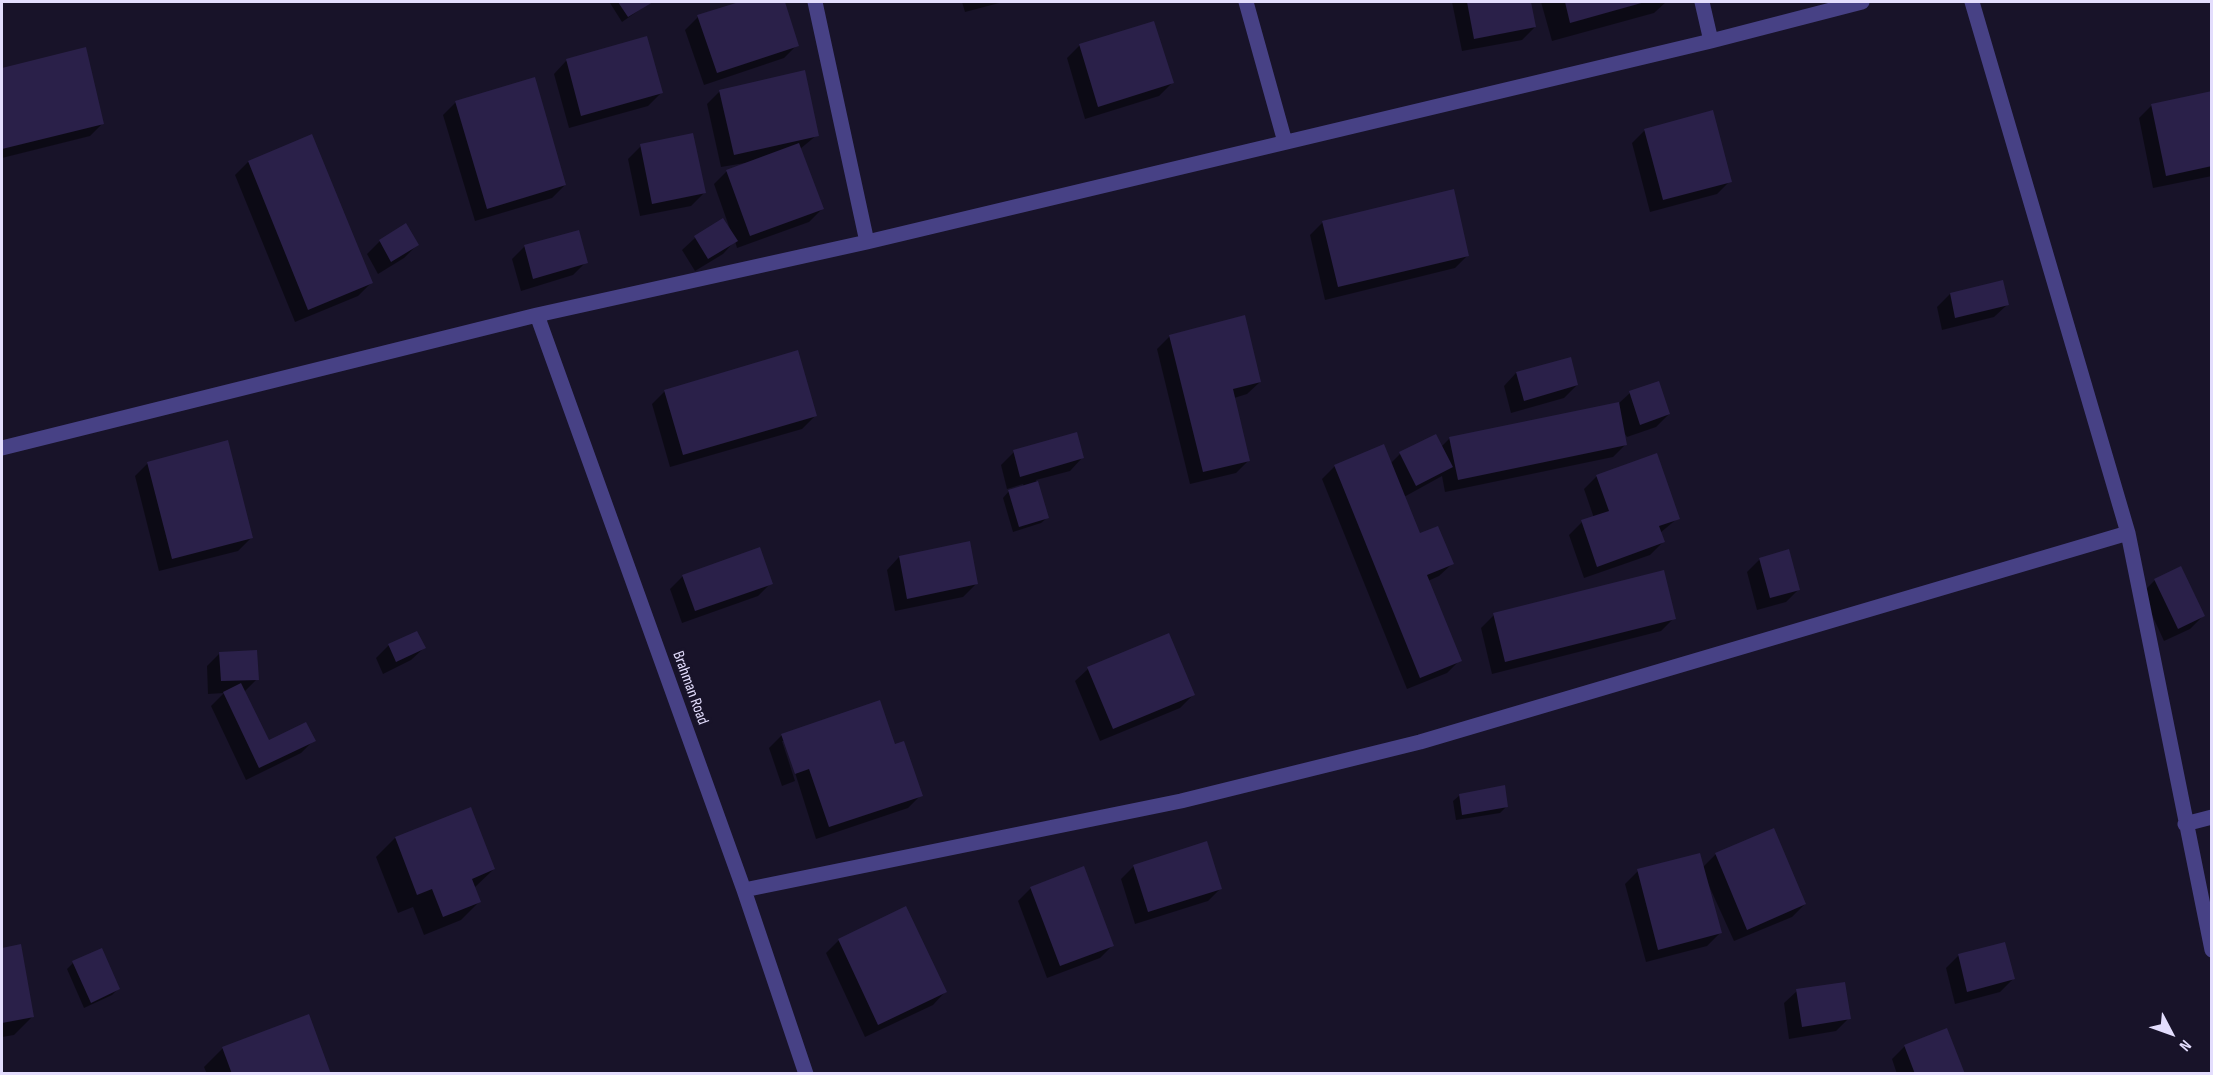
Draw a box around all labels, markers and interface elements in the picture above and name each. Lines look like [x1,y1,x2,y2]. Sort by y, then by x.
street label: Brahman Road [668,649,712,727]
north arrow [2141,1003,2201,1063]
text: N [2175,1036,2195,1055]

